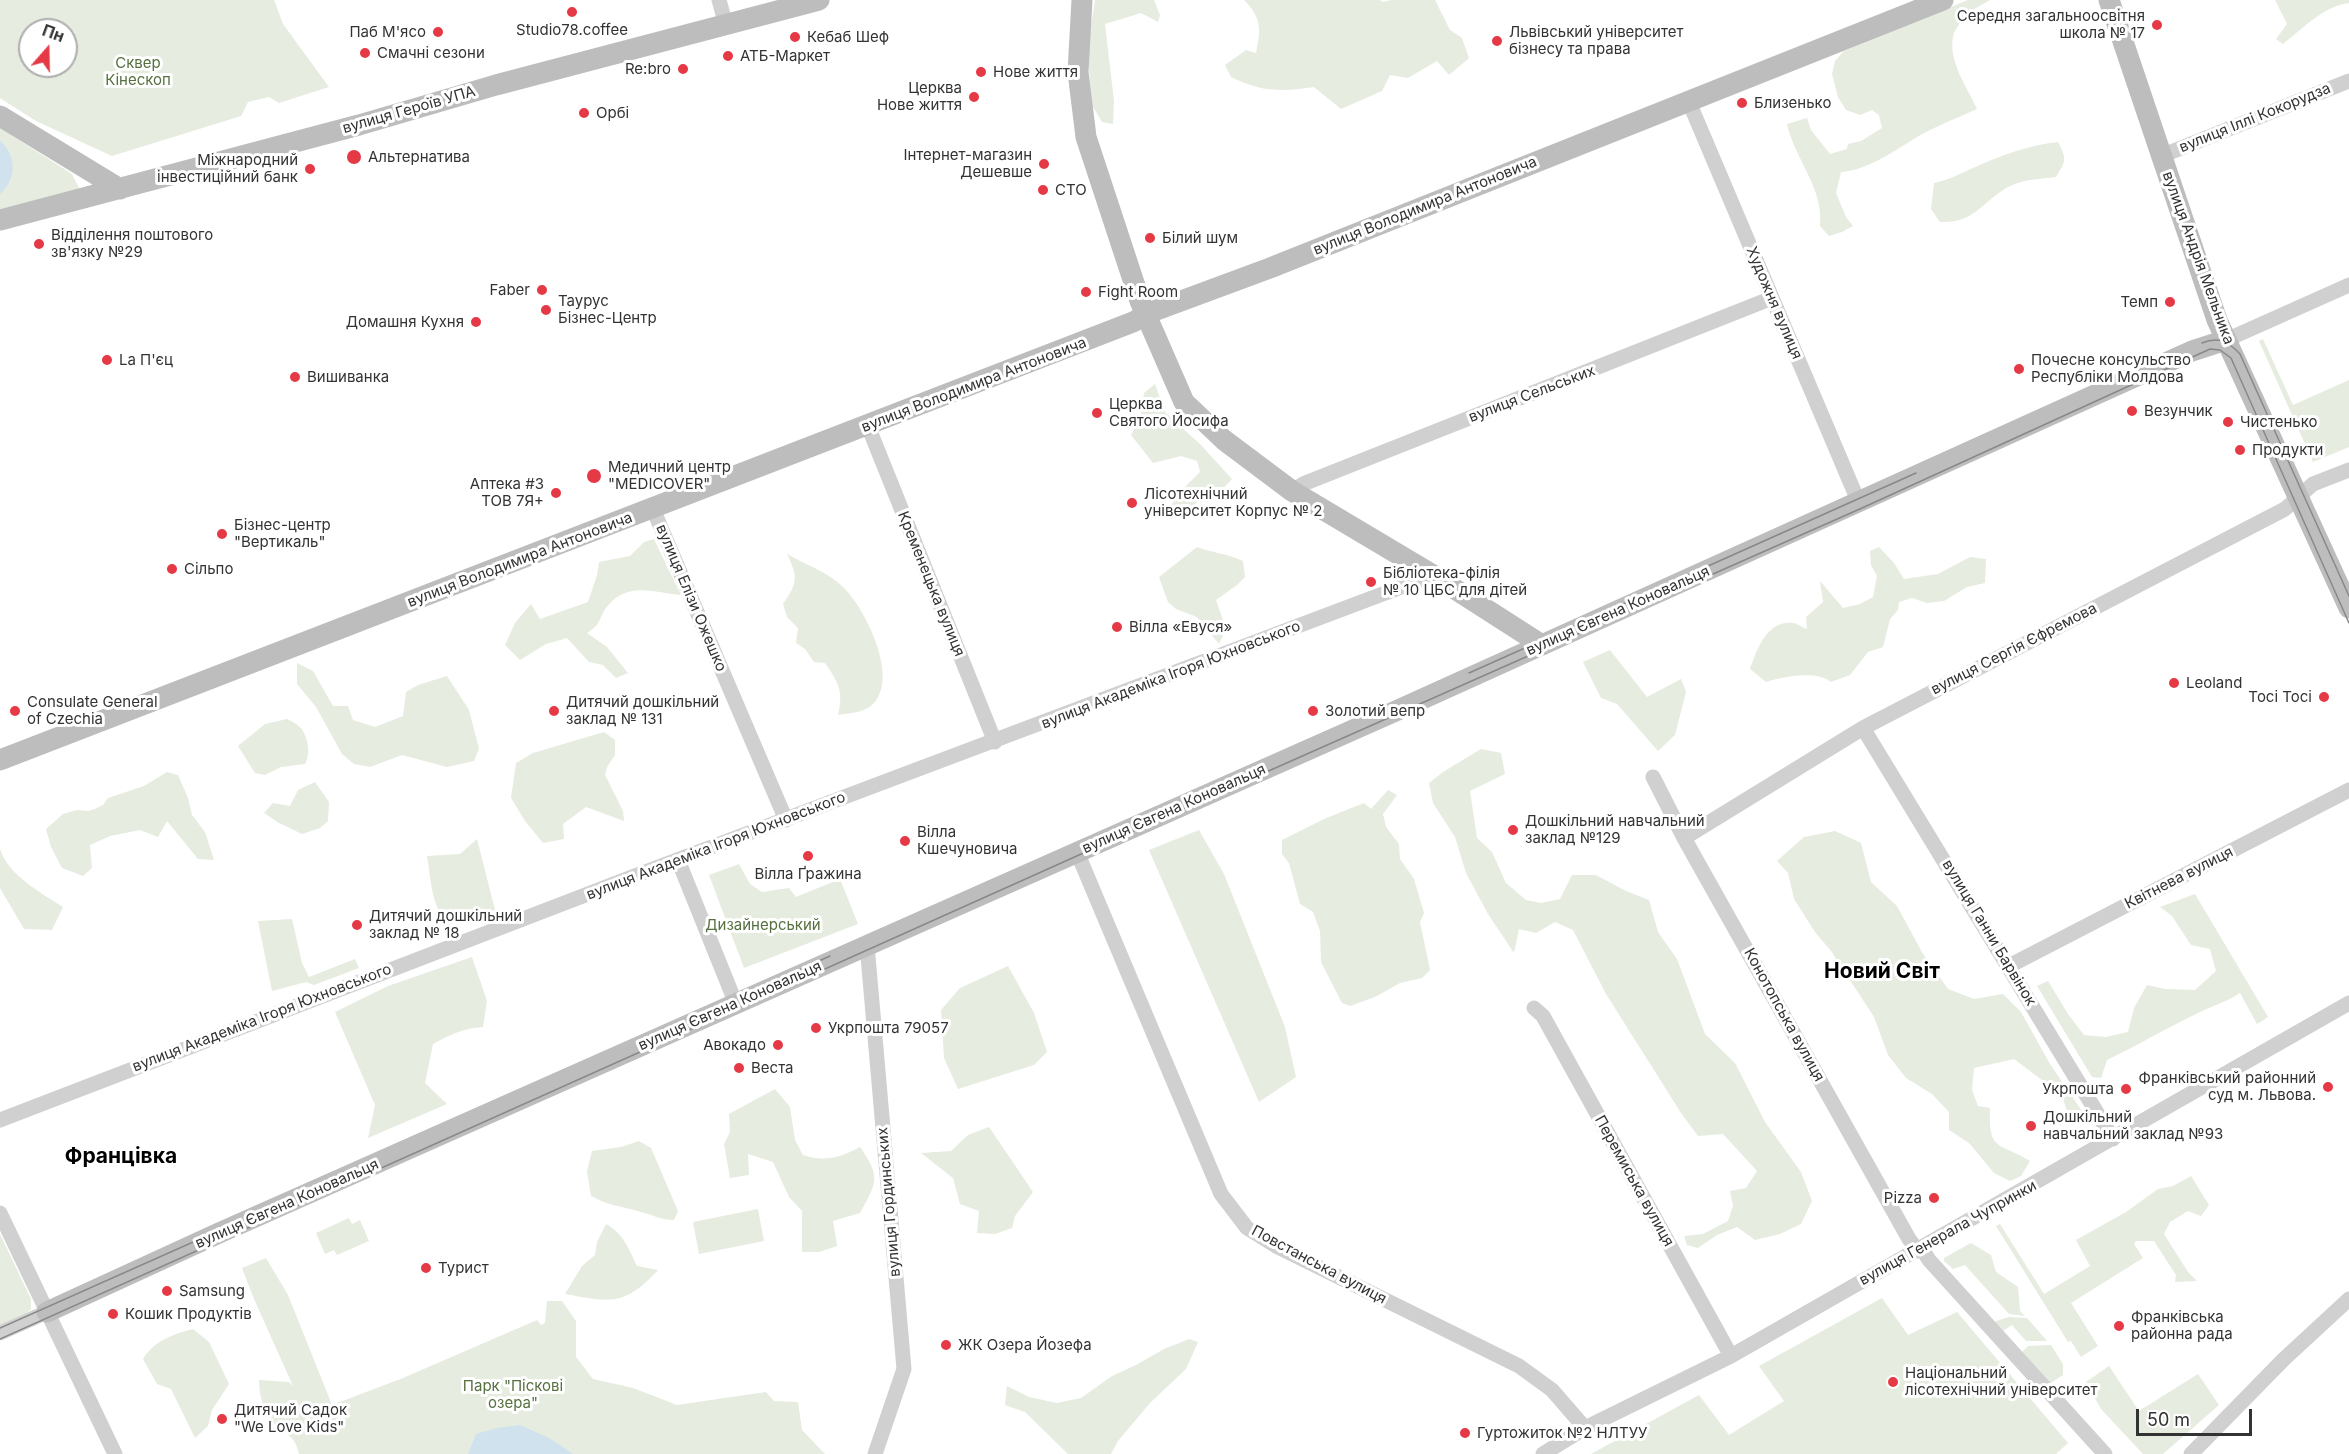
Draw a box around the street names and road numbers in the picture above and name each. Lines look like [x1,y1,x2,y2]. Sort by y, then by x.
street label: вулиця Іллі Кокорудза [2177,79,2333,157]
street label: вулиця Героїв УПА [340,82,478,138]
street label: вулиця Володимира Антоновича [1311,153,1539,259]
street label: вулиця Андрія Мельника [2158,169,2238,347]
street label: Художня вулиця [1742,244,1806,362]
street label: вулиця Володимира Антоновича [859,334,1089,436]
street label: вулиця Сельських [1466,362,1598,426]
street label: вулиця Володимира Антоновича [405,509,635,611]
street label: Кременецька вулиця [894,509,968,659]
street label: вулиця Елізи Ожешко [652,522,730,674]
street label: вулиця Євгена Коновальця [1524,562,1712,660]
street label: вулиця Сергія Єфремова [1928,599,2100,699]
street label: вулиця Академіка Ігоря Юхновського [1039,617,1303,733]
street label: вулиця Євгена Коновальця [1080,760,1268,858]
street label: вулиця Академіка Ігоря Юхновського [584,788,848,904]
street label: Квітнева вулиця [2122,843,2236,913]
street label: вулиця Ганни Барвінок [1938,857,2040,1009]
street label: Конотопська вулиця [1740,945,1828,1085]
street label: вулиця Євгена Коновальця [636,957,824,1055]
street label: вулиця Академіка Ігоря Юхновського [130,960,394,1076]
street label: Перемиська вулиця [1591,1112,1677,1250]
street label: вулиця Гординських [873,1126,905,1278]
street label: вулиця Євгена Коновальця [193,1155,381,1253]
street label: вулиця Генерала Чупринки [1856,1177,2040,1289]
street label: Повстанська вулиця [1248,1222,1390,1308]

